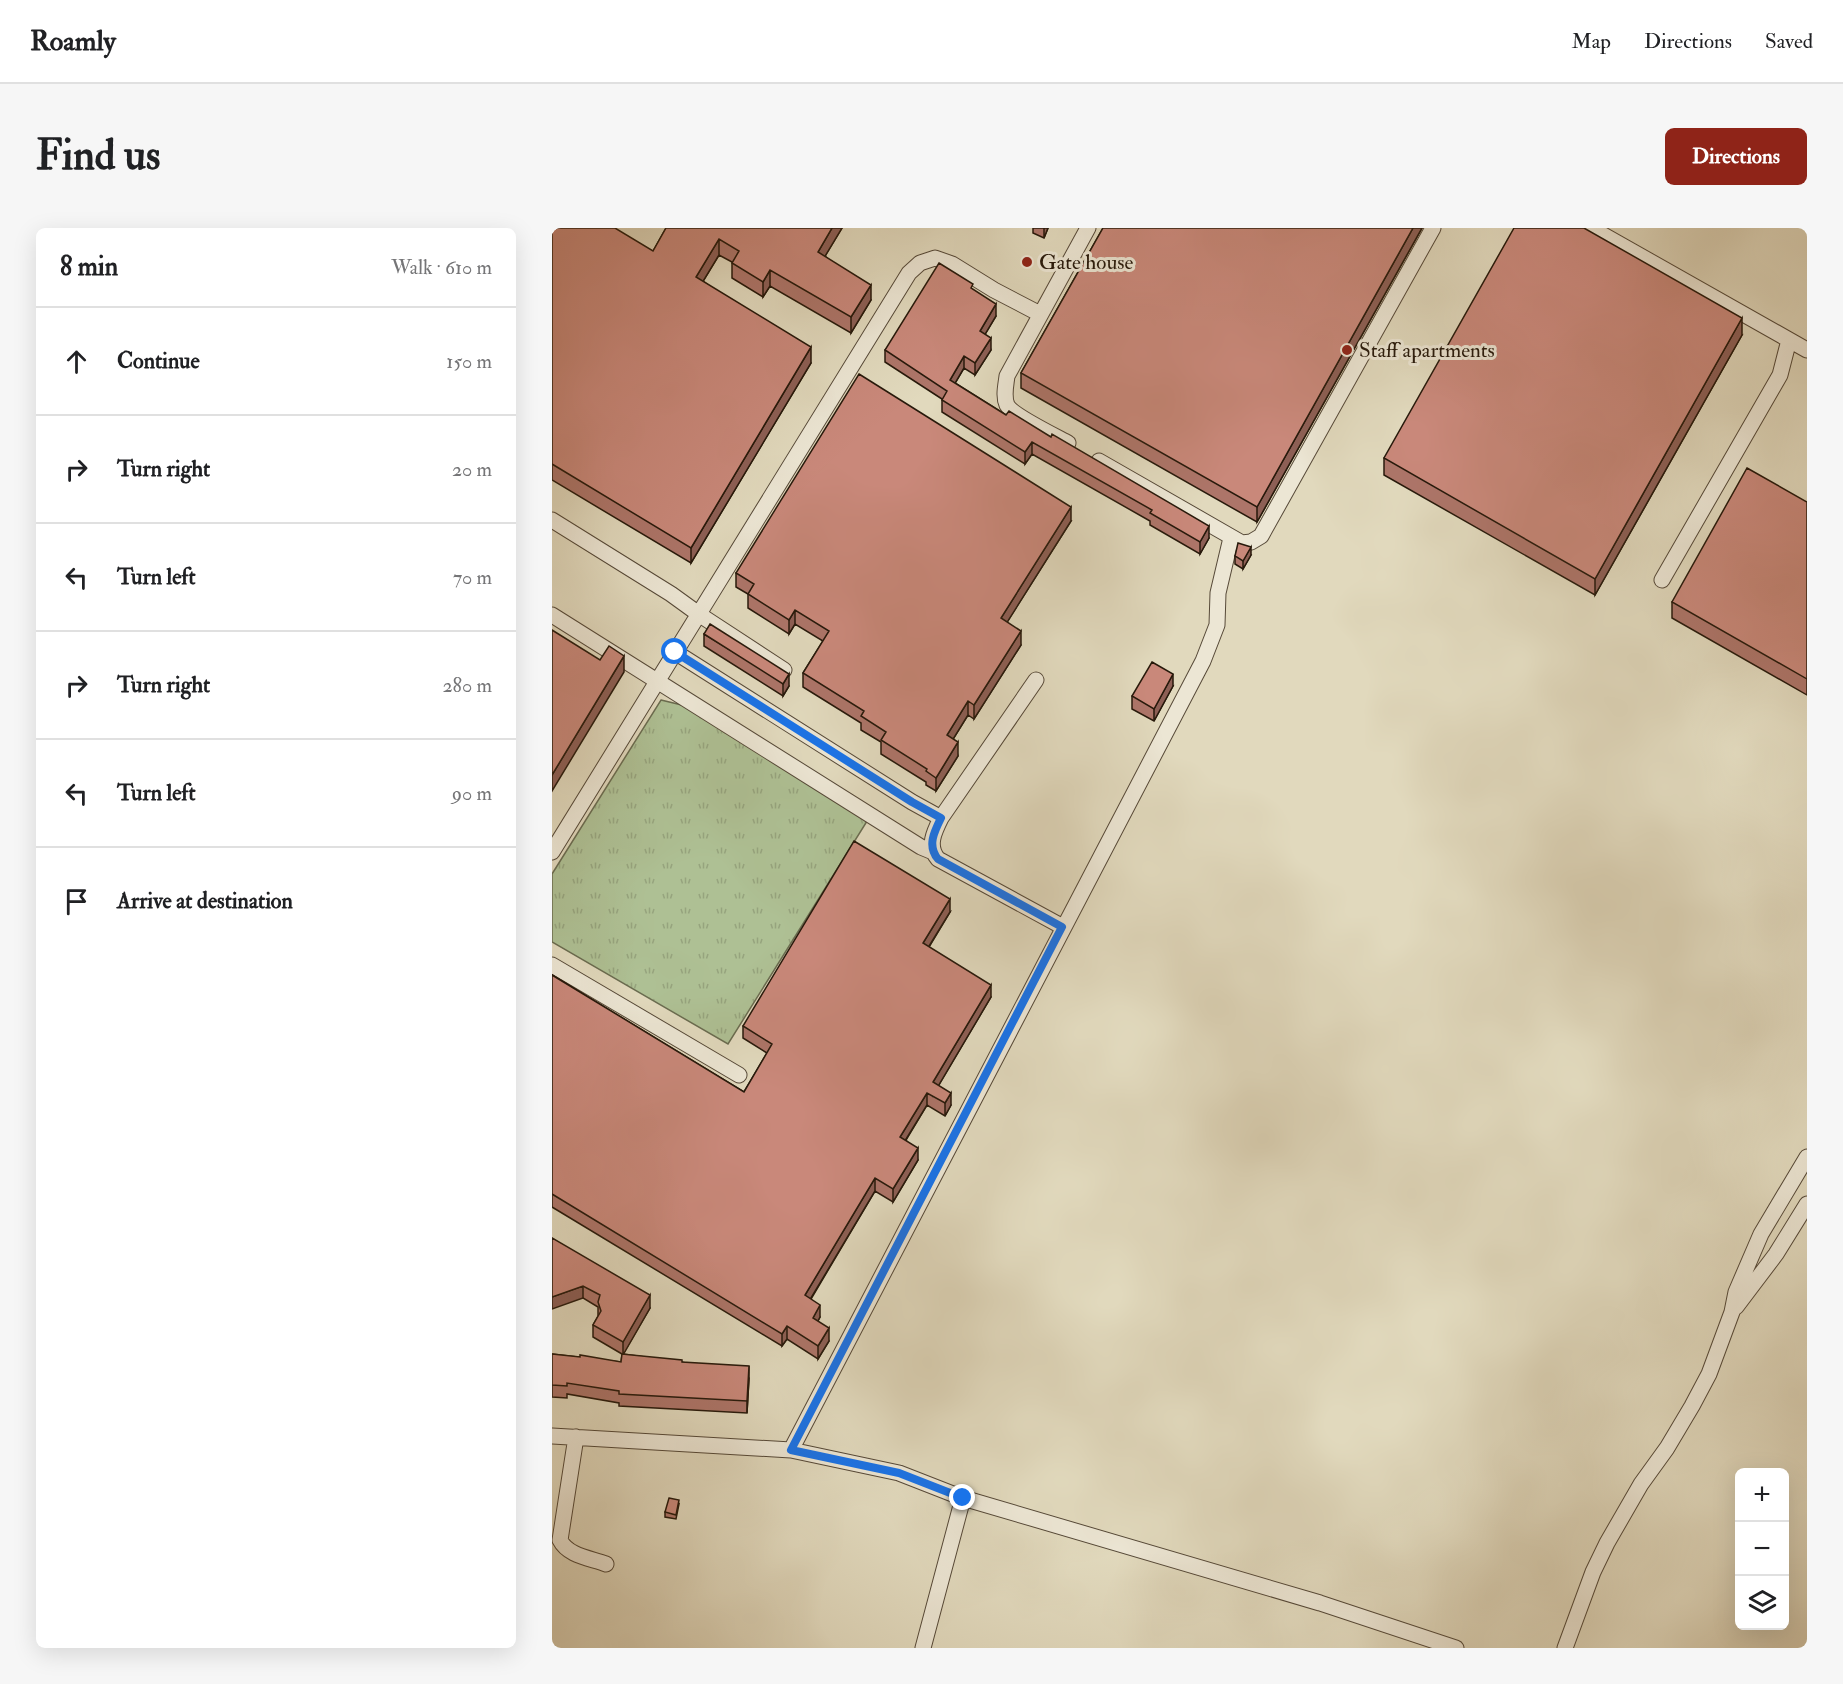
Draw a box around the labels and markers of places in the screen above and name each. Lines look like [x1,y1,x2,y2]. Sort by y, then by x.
place label: Gate house [1039,249,1133,276]
marker: Gate house [1020,255,1034,269]
place label: Staff apartments [1359,337,1495,364]
marker: Staff apartments [1340,343,1354,357]

